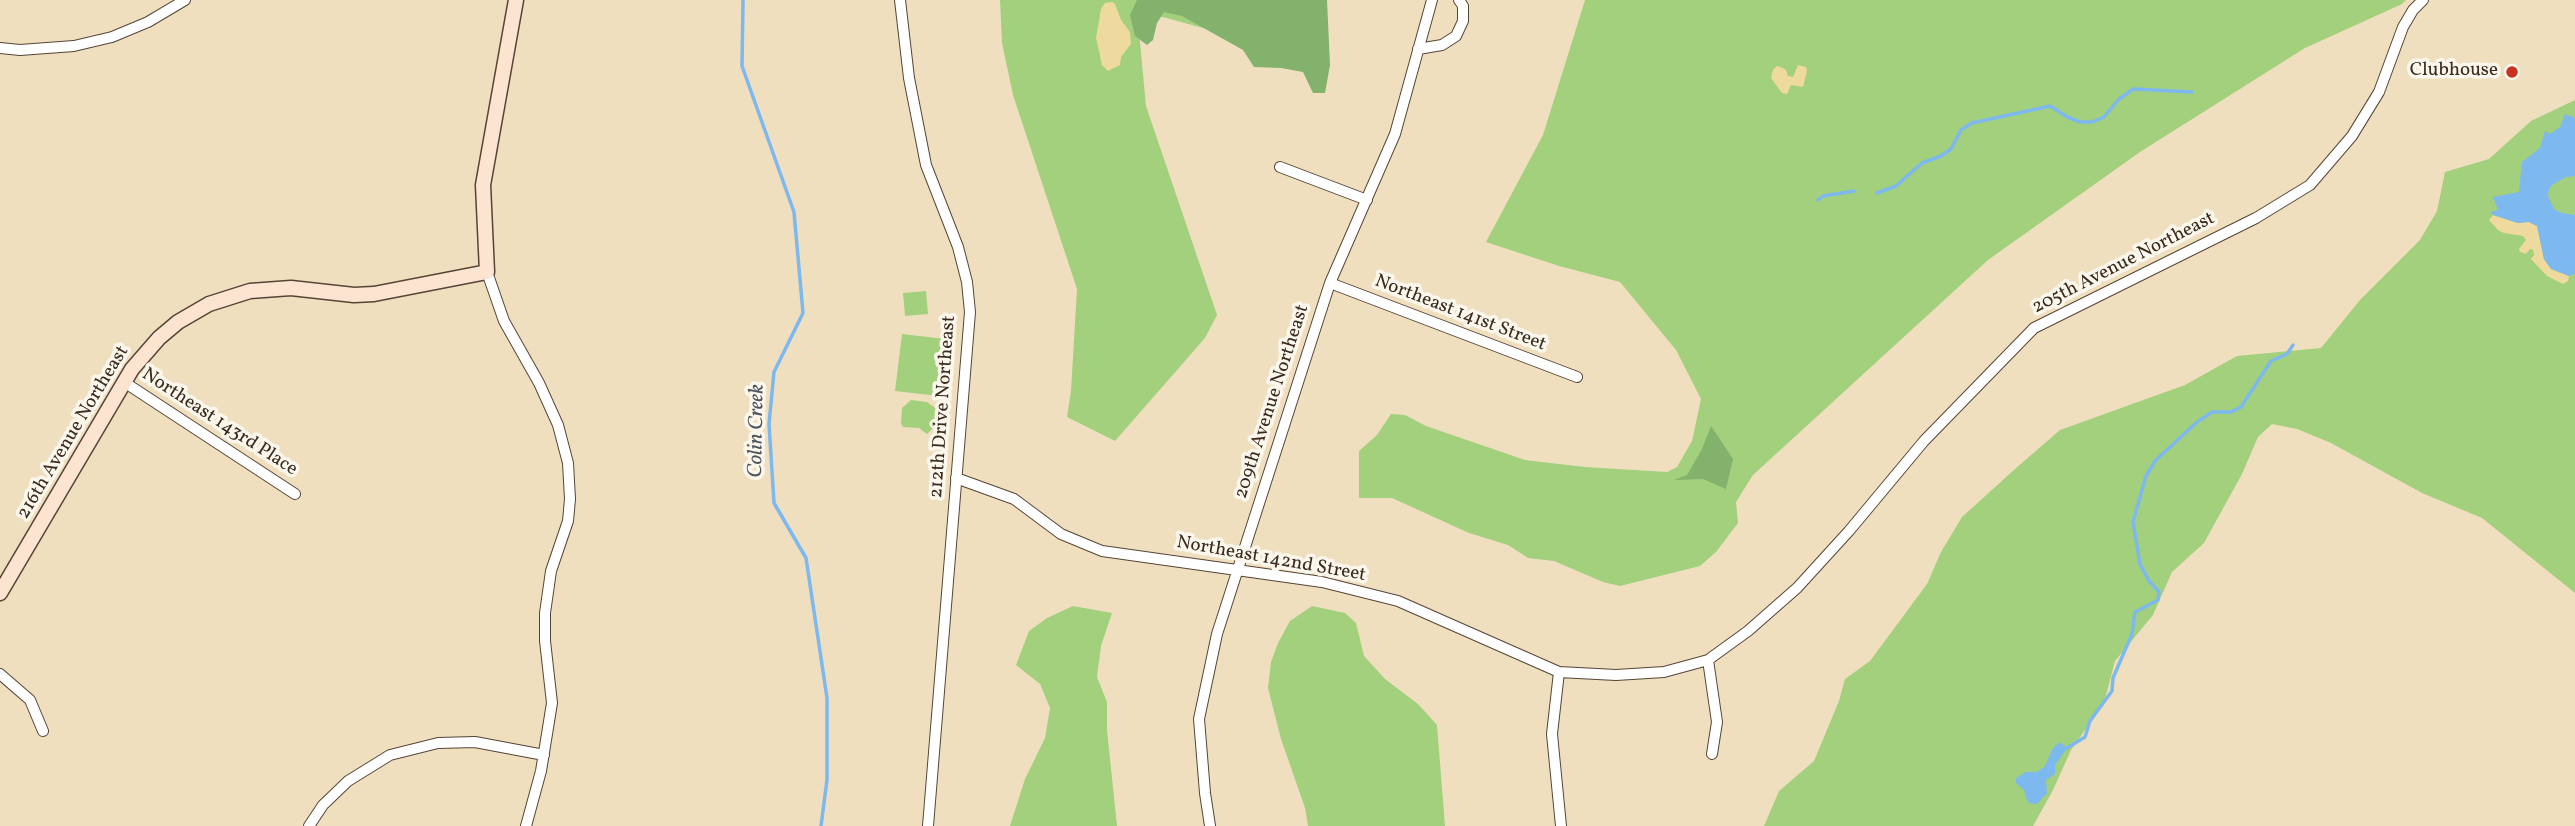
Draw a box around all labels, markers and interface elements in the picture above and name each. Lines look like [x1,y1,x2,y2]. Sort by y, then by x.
place label: Clubhouse [2410,61,2498,83]
marker: Clubhouse [2504,64,2520,80]
street label: 205th Avenue Northeast [2029,208,2219,320]
street label: Northeast 141st Street [1371,271,1549,357]
street label: 209th Avenue Northeast [1231,302,1315,502]
street label: 212th Drive Northeast [926,315,962,499]
street label: 216th Avenue Northeast [13,342,135,524]
street label: Northeast 143rd Place [137,364,301,482]
water label: Colin Creek [745,384,771,478]
street label: Northeast 142nd Street [1175,532,1367,588]

